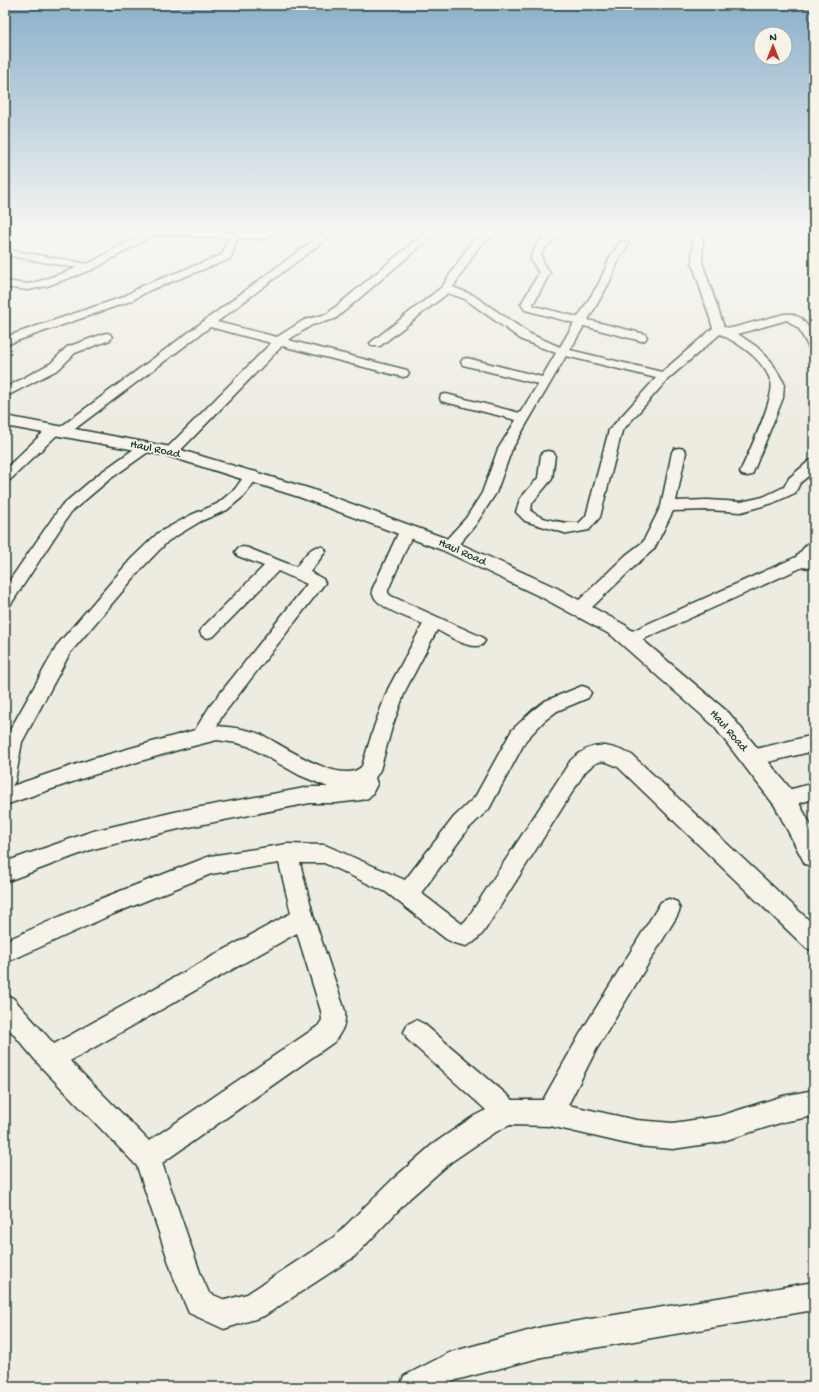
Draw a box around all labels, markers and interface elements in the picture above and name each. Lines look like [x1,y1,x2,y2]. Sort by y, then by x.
north arrow [753,26,793,66]
text: N [769,32,777,44]
street label: Haul Road [129,438,182,462]
street label: Haul Road [436,536,489,570]
street label: Haul Road [706,707,751,756]

